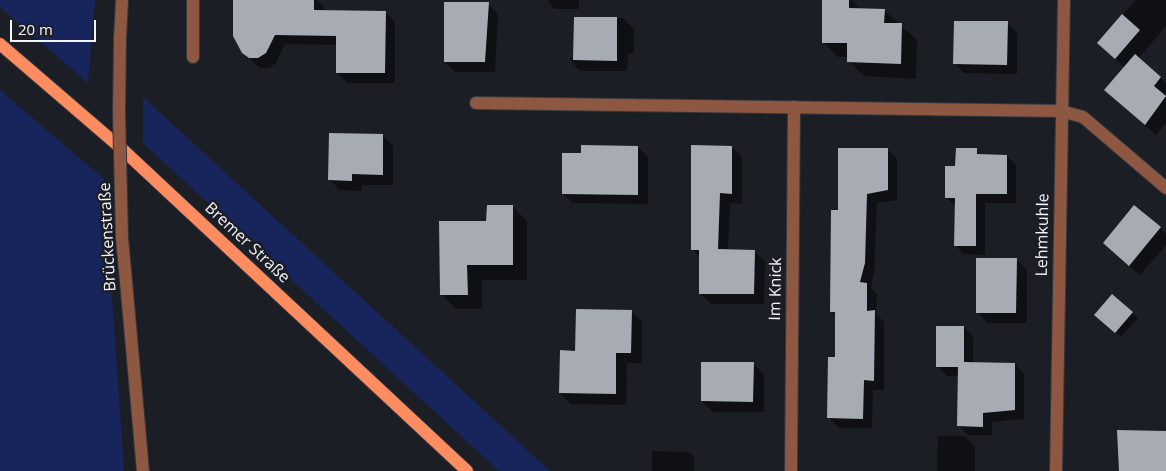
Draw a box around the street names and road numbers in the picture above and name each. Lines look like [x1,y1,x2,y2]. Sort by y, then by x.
street label: Brückenstraße [96,182,120,292]
street label: Lehmkuhle [1033,193,1053,277]
street label: Bremer Straße [201,199,293,287]
street label: Im Knick [766,257,786,321]

